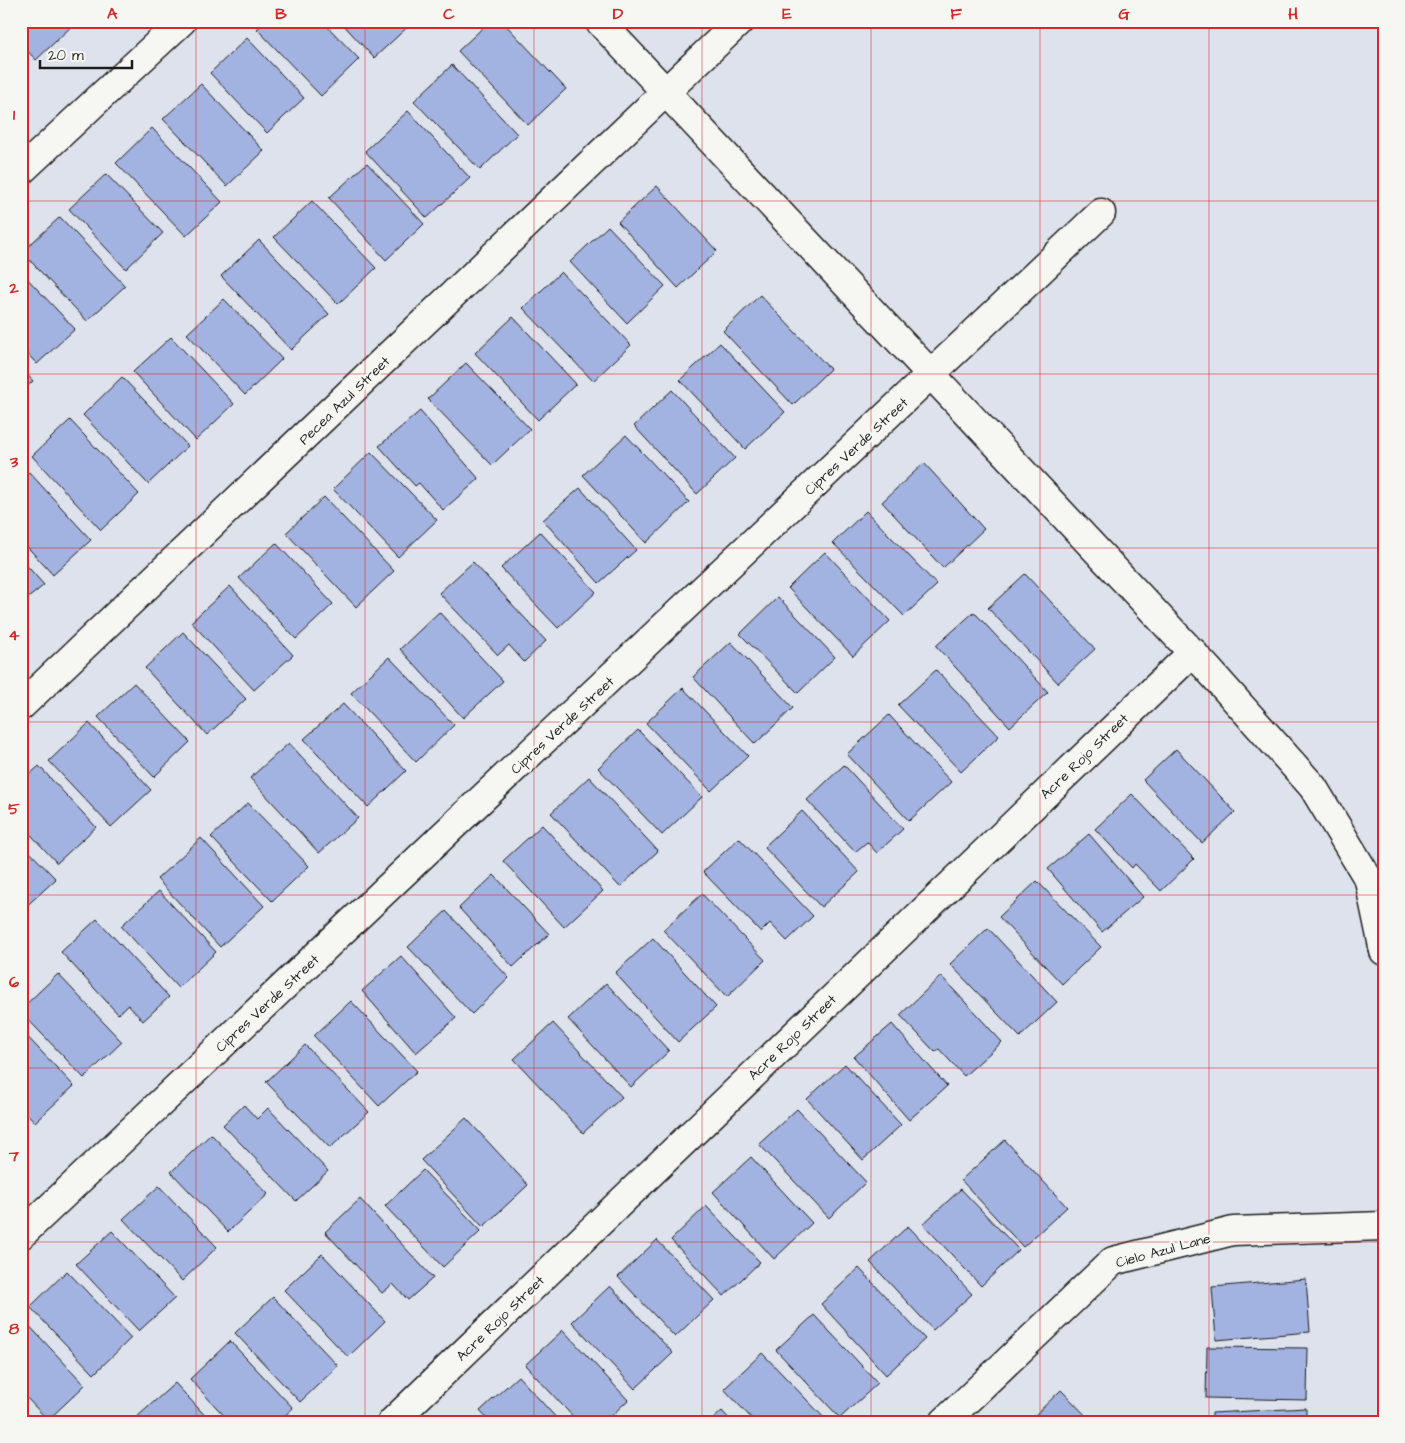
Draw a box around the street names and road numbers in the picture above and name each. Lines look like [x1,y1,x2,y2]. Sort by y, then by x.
street label: Pecea Azul Street [295,352,395,449]
street label: Cipres Verde Street [800,393,913,500]
street label: Cipres Verde Street [506,672,619,779]
street label: Acre Rojo Street [1036,709,1134,804]
street label: Cipres Verde Street [211,950,324,1057]
street label: Acre Rojo Street [744,990,842,1085]
street label: Cielo Azul Lane [1114,1229,1213,1273]
street label: Acre Rojo Street [452,1271,550,1366]

